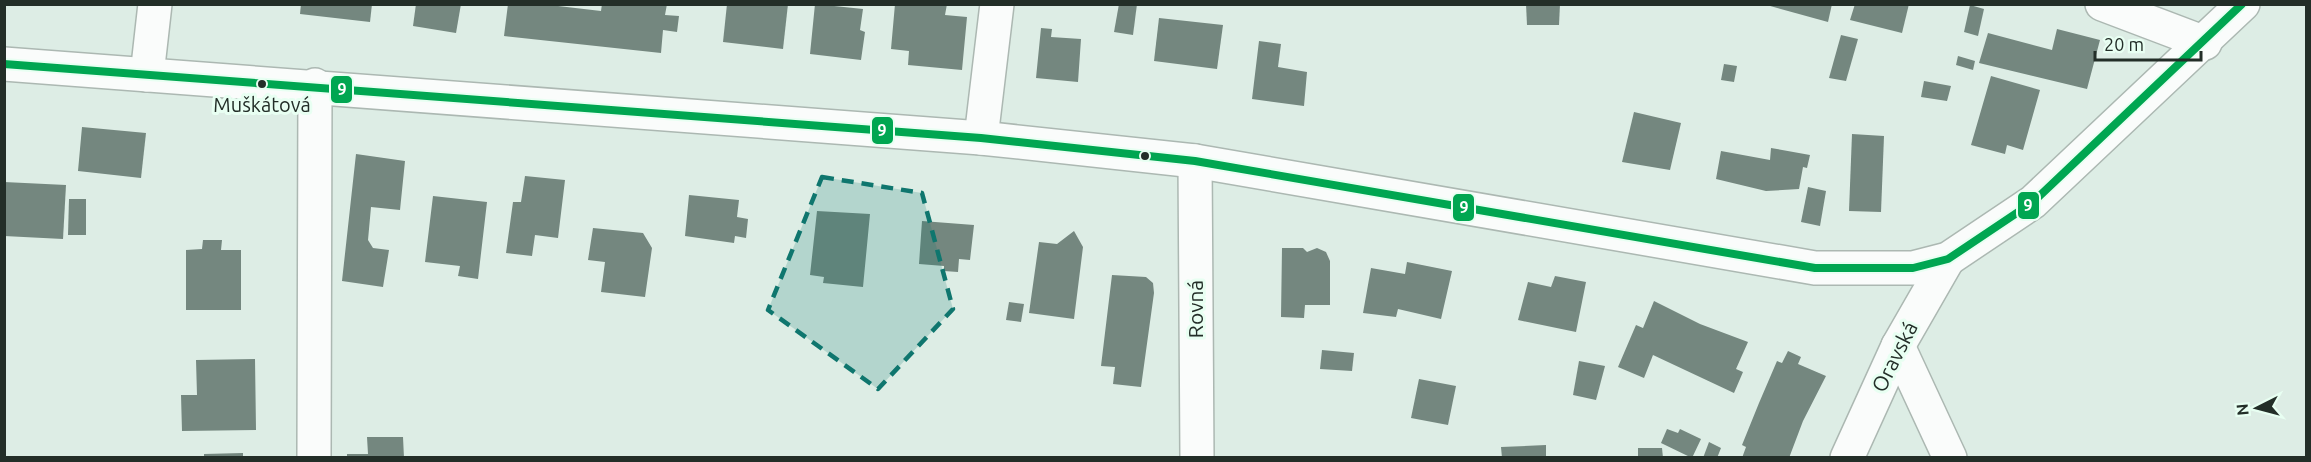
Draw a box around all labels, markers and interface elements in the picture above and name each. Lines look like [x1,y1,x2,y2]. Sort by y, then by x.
scale bar [2095,24,2202,62]
text: 20 m [2104,34,2144,54]
line badge: 9 [330,75,353,104]
marker: Muškátová [256,78,268,90]
text: 9 [337,80,347,98]
place label: Muškátová [213,93,311,116]
line badge: 9 [871,116,894,145]
text: 9 [877,121,887,139]
unlabelled marker [1139,150,1151,162]
line badge: 9 [2017,191,2040,220]
line badge: 9 [1452,193,1475,222]
text: 9 [2023,196,2033,214]
text: 9 [1459,198,1469,216]
street label: Rovná [1183,280,1207,338]
street label: Oravská [1866,317,1922,396]
north arrow [2227,378,2287,438]
text: N [2233,403,2252,416]

